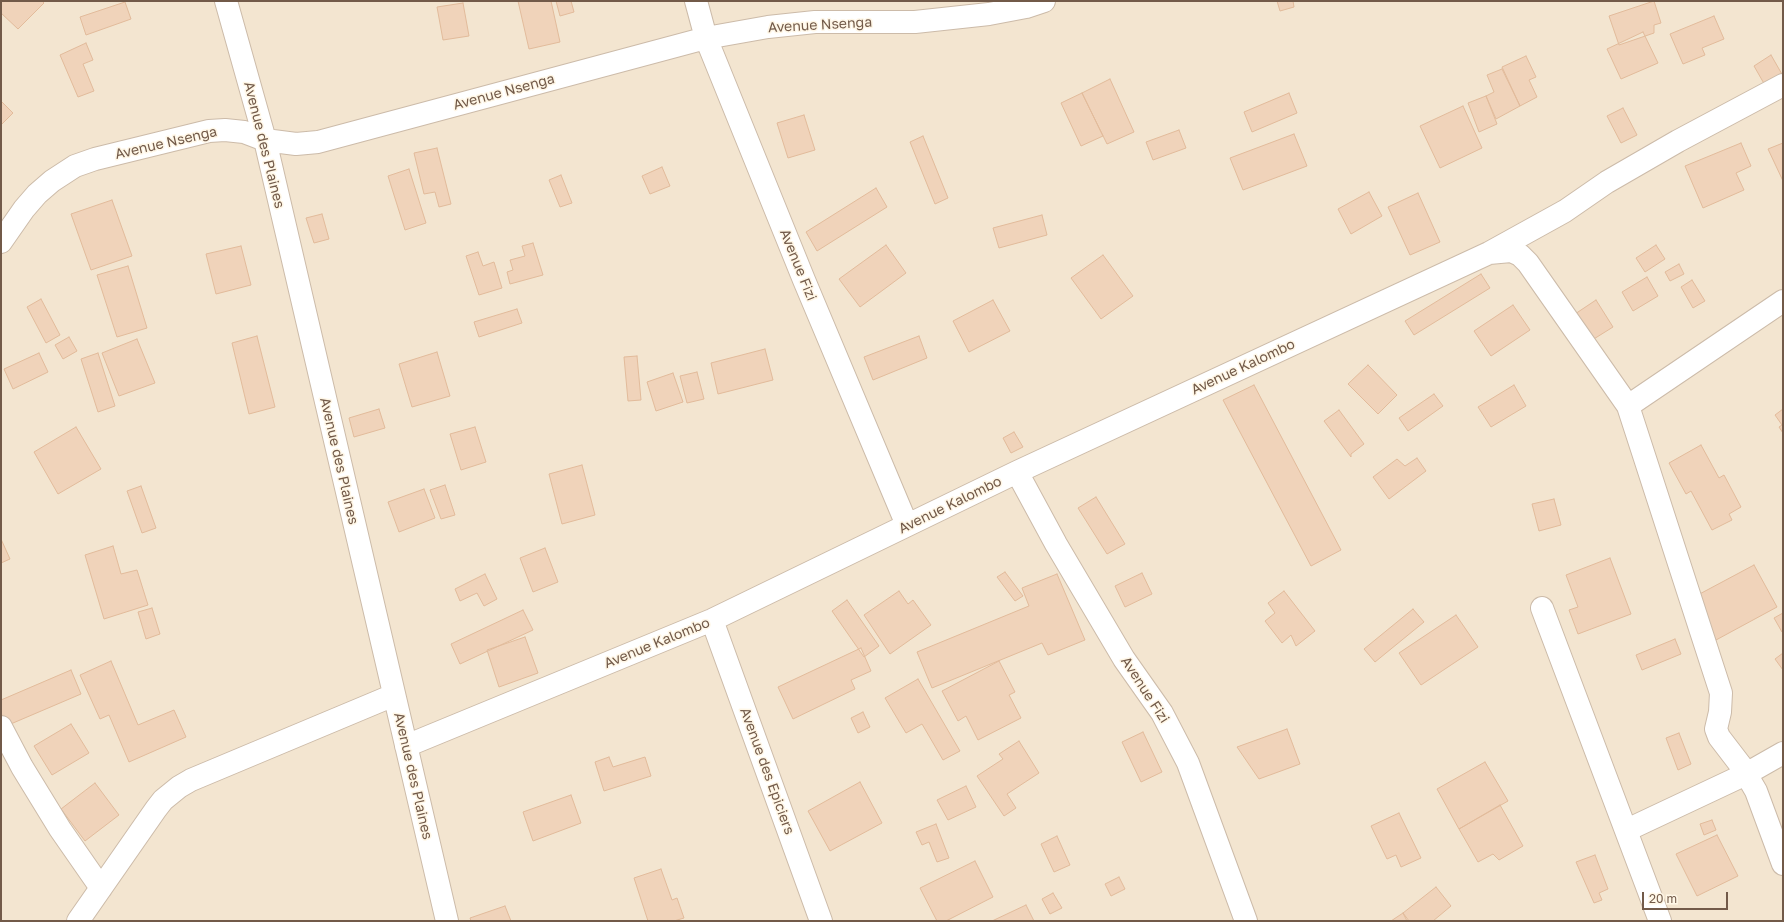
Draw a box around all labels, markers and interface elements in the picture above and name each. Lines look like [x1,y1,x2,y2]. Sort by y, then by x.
street label: Avenue Nsenga [768,14,872,36]
street label: Avenue Nsenga [451,70,557,114]
street label: Avenue des Plaines [240,80,288,210]
street label: Avenue Nsenga [113,123,219,163]
street label: Avenue Fizi [776,227,820,303]
street label: Avenue Kalombo [1188,336,1298,398]
street label: Avenue des Plaines [316,396,362,526]
street label: Avenue Kalombo [896,473,1004,537]
street label: Avenue Kalombo [602,614,712,672]
street label: Avenue Fizi [1117,654,1173,726]
street label: Avenue des Epiciers [736,705,798,837]
street label: Avenue des Plaines [390,711,436,841]
scale bar [1644,884,1730,910]
text: 20 m [1649,891,1677,906]

